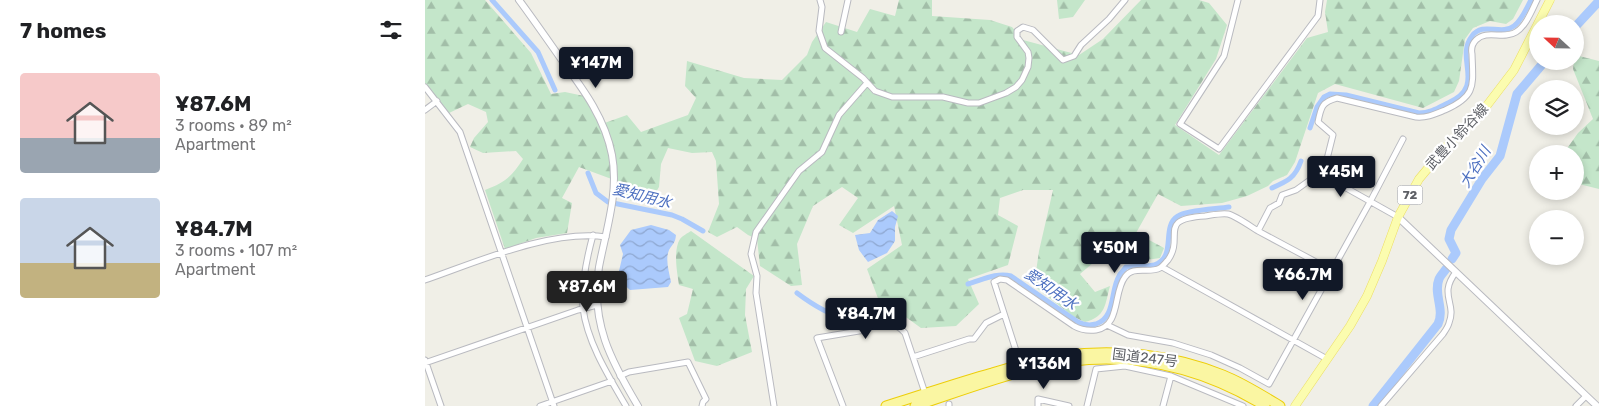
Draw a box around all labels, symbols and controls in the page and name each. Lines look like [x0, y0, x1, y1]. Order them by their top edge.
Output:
north arrow [1529, 15, 1584, 70]
map controls [1529, 15, 1584, 265]
icon: filters [377, 16, 405, 44]
text: 7 homes [20, 18, 106, 43]
pin: ¥147M [561, 46, 631, 89]
text: ¥147M [570, 53, 622, 72]
button: layers [1529, 80, 1584, 135]
text: ¥87.6M [175, 91, 251, 116]
icon: home [60, 93, 120, 153]
street label: 武豊小鈴谷線 [1422, 100, 1492, 174]
text: 3 rooms · 89 m² [175, 116, 292, 135]
text: Apartment [175, 135, 255, 154]
water label: 大谷川 [1456, 141, 1495, 191]
button: + [1529, 145, 1584, 200]
pin: ¥45M [1311, 156, 1371, 198]
text: ¥45M [1318, 162, 1364, 181]
water label: 愛知用水 [611, 180, 675, 212]
road number: 72 [1397, 186, 1423, 204]
button: − [1529, 210, 1584, 265]
text: ¥84.7M [175, 216, 253, 241]
icon: home [60, 218, 120, 278]
pin: ¥50M [1085, 232, 1145, 274]
text: ¥50M [1092, 238, 1138, 257]
text: 3 rooms · 107 m² [175, 241, 297, 260]
pin: ¥66.7M [1262, 258, 1344, 301]
text: Apartment [175, 260, 255, 279]
water label: 愛知用水 [1021, 264, 1082, 315]
text: ¥66.7M [1274, 265, 1332, 284]
pin: ¥87.6M [546, 270, 628, 313]
text: ¥87.6M [558, 277, 616, 296]
pin: ¥84.7M [825, 298, 907, 340]
text: ¥84.7M [836, 304, 896, 323]
street label: 国道247号 [1111, 346, 1179, 370]
pin: ¥136M [1009, 348, 1079, 390]
text: ¥136M [1017, 354, 1071, 373]

